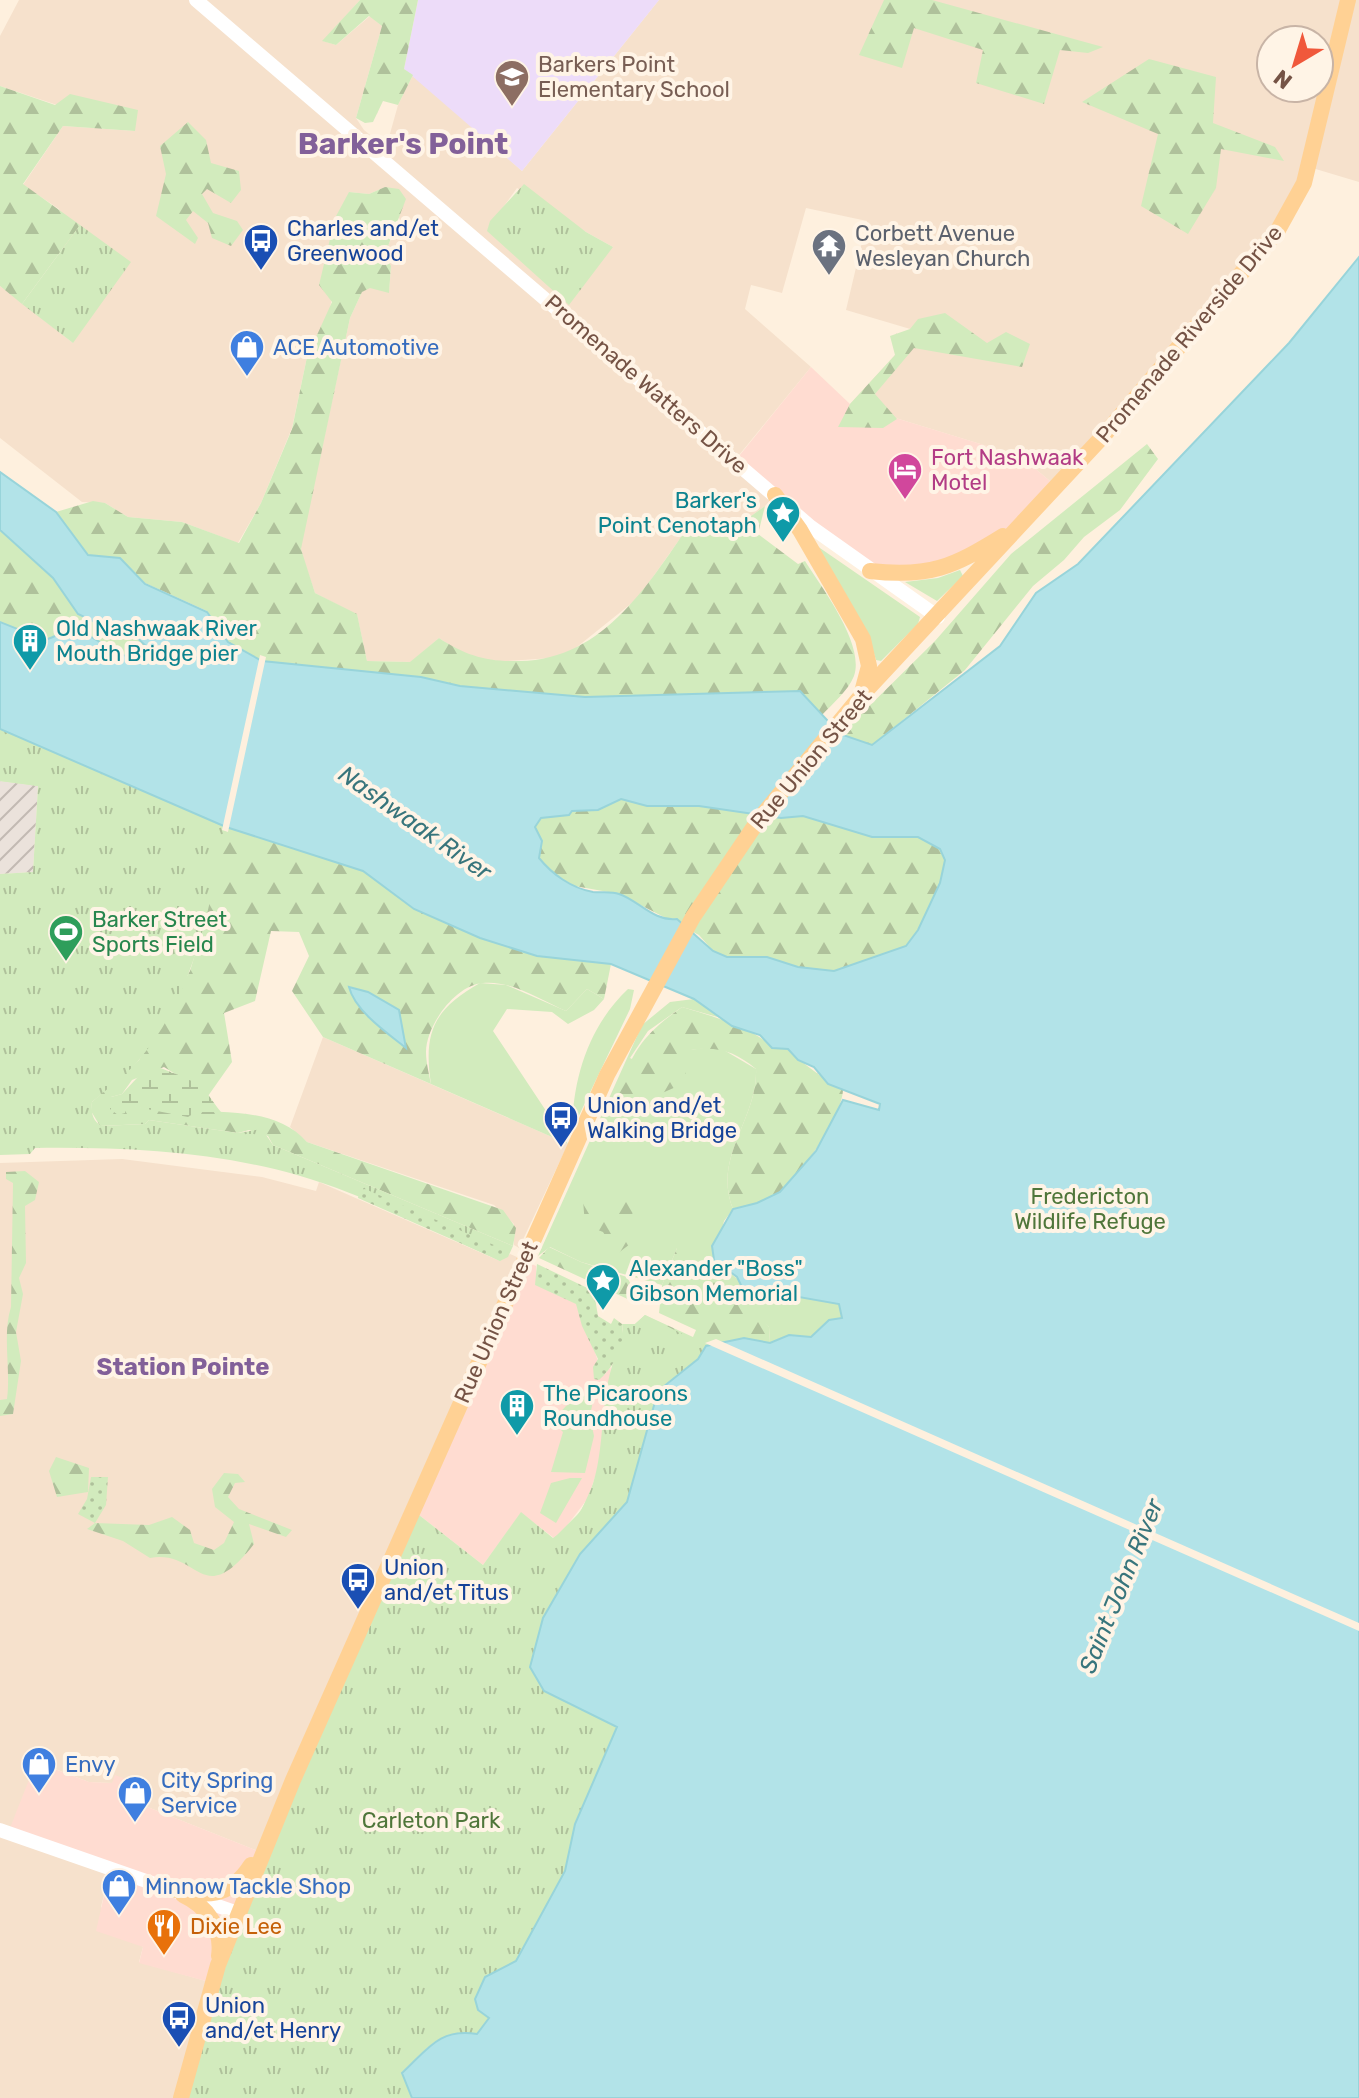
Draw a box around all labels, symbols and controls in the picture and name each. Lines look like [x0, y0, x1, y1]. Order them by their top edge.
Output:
north arrow [1255, 24, 1335, 104]
place label: Barkers Point Elementary School [538, 51, 730, 103]
school or university icon: Barkers Point Elementary School [493, 58, 531, 108]
text: N [1268, 64, 1298, 95]
district label: Barker's Point [298, 126, 508, 162]
place label: Charles and/et Greenwood [287, 215, 439, 267]
place label: Corbett Avenue Wesleyan Church [855, 220, 1031, 272]
street label: Promenade Riverside Drive [1090, 220, 1288, 448]
bus stop icon: Charles and/et Greenwood [242, 222, 280, 272]
temple icon: Corbett Avenue Wesleyan Church [810, 227, 848, 277]
street label: Promenade Watters Drive [539, 289, 753, 479]
shop icon: ACE Automotive [228, 328, 266, 378]
place label: ACE Automotive [273, 334, 439, 361]
place label: Fort Nashwaak Motel [931, 444, 1084, 496]
hotel icon: Fort Nashwaak Motel [886, 451, 924, 501]
place label: Barker's Point Cenotaph [598, 487, 757, 539]
place icon: Barker's Point Cenotaph [764, 494, 802, 544]
place label: Old Nashwaak River Mouth Bridge pier [56, 615, 258, 667]
building icon: Old Nashwaak River Mouth Bridge pier [11, 622, 49, 672]
street label: Rue Union Street [745, 683, 878, 834]
water label: Nashwaak River [333, 760, 497, 887]
place label: Barker Street Sports Field [92, 906, 228, 958]
sports icon: Barker Street Sports Field [47, 913, 85, 963]
place label: Union and/et Walking Bridge [587, 1092, 737, 1144]
bus stop icon: Union and/et Walking Bridge [542, 1099, 580, 1149]
park label: Fredericton Wildlife Refuge [1014, 1183, 1166, 1235]
street label: Rue Union Street [448, 1236, 544, 1407]
place label: Alexander "Boss" Gibson Memorial [629, 1255, 803, 1307]
place icon: Alexander "Boss" Gibson Memorial [584, 1262, 622, 1312]
district label: Station Pointe [97, 1353, 269, 1381]
place label: The Picaroons Roundhouse [543, 1380, 688, 1432]
building icon: The Picaroons Roundhouse [498, 1387, 536, 1437]
water label: Saint John River [1073, 1494, 1169, 1677]
place label: Union and/et Titus [384, 1554, 509, 1606]
bus stop icon: Union and/et Titus [339, 1561, 377, 1611]
shop icon: Envy [20, 1745, 58, 1795]
place label: Envy [65, 1751, 116, 1778]
place label: City Spring Service [161, 1767, 273, 1819]
shop icon: City Spring Service [116, 1774, 154, 1824]
park label: Carleton Park [362, 1807, 501, 1834]
shop icon: Minnow Tackle Shop [100, 1867, 138, 1917]
place label: Minnow Tackle Shop [145, 1873, 351, 1900]
restaurant icon: Dixie Lee [145, 1907, 183, 1957]
place label: Dixie Lee [190, 1913, 282, 1940]
place label: Union and/et Henry [205, 1992, 341, 2044]
bus stop icon: Union and/et Henry [160, 1999, 198, 2049]

